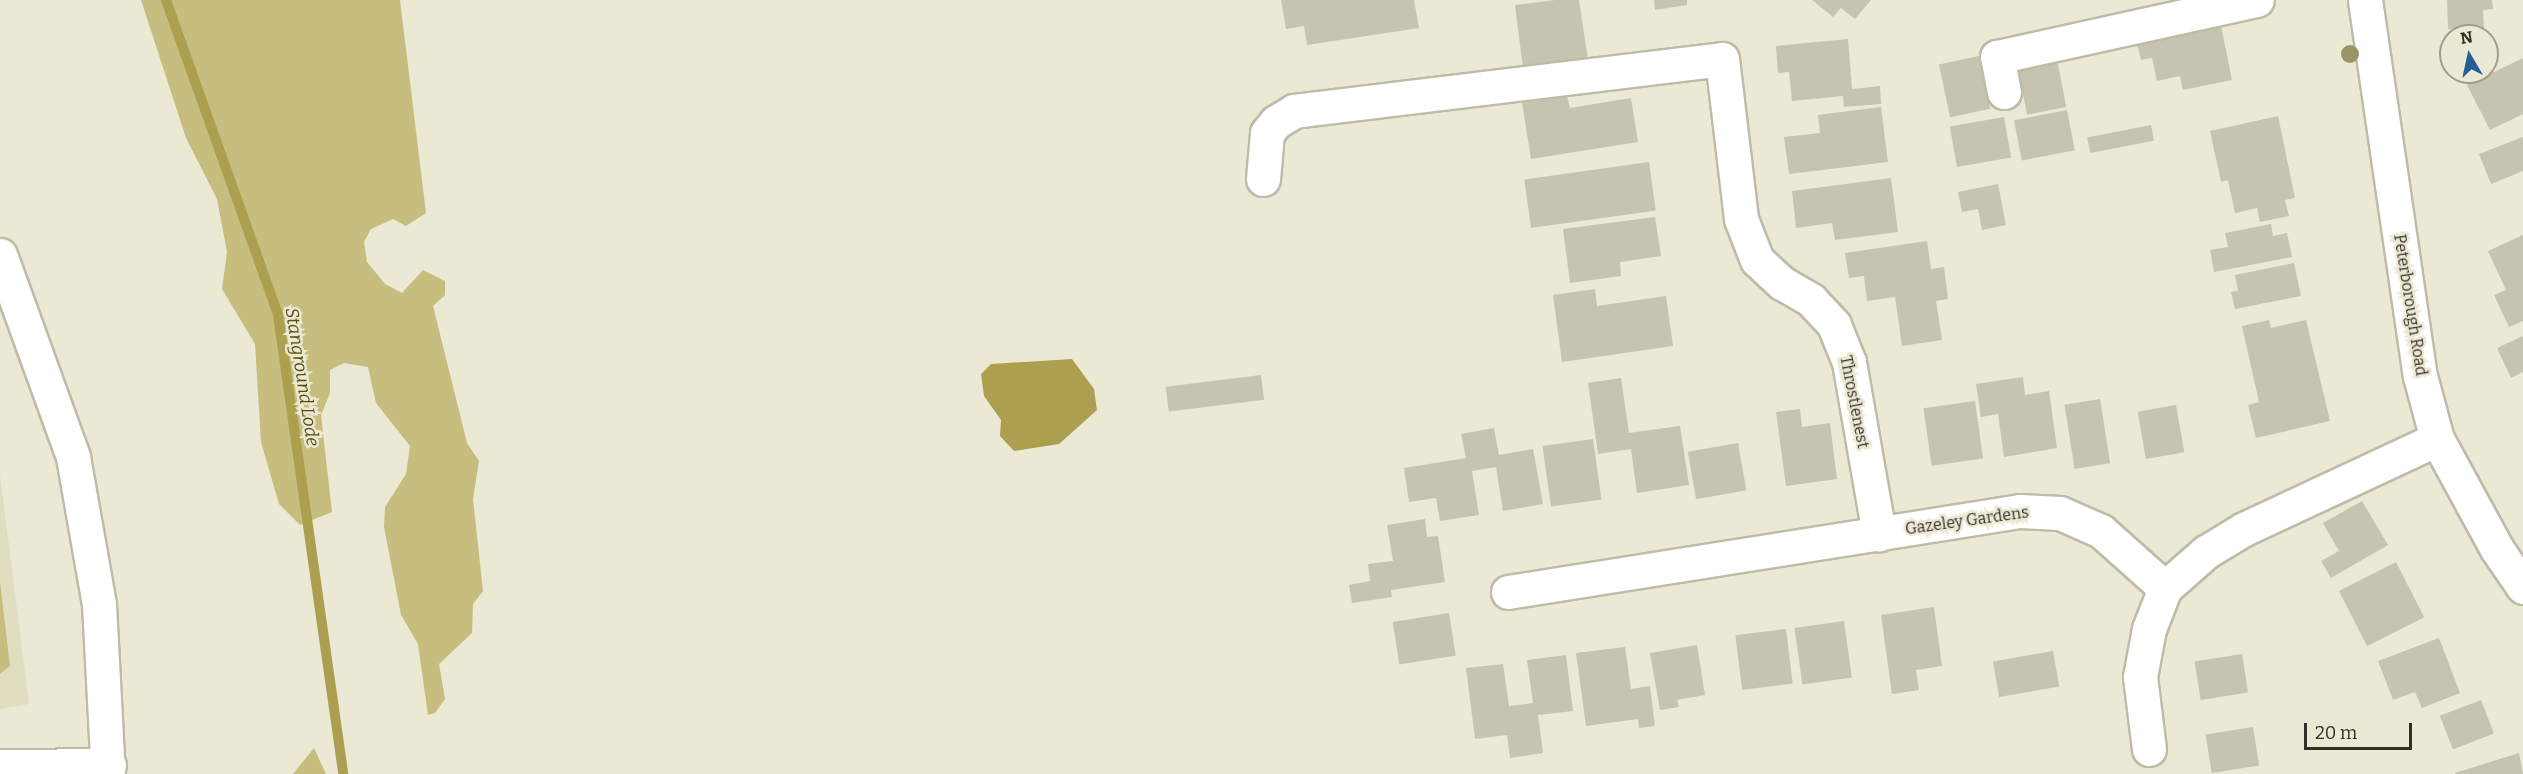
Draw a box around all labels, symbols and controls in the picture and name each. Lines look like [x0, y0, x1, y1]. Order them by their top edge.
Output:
north arrow [2439, 24, 2499, 84]
text: N [2459, 27, 2474, 48]
street label: Peterborough Road [2389, 233, 2431, 377]
water label: Stanground Lode [280, 306, 324, 448]
street label: Throstlenest [1836, 354, 1872, 450]
street label: Gazeley Gardens [1904, 503, 2030, 539]
scale bar [2307, 711, 2415, 749]
text: 20 m [2315, 722, 2357, 744]

